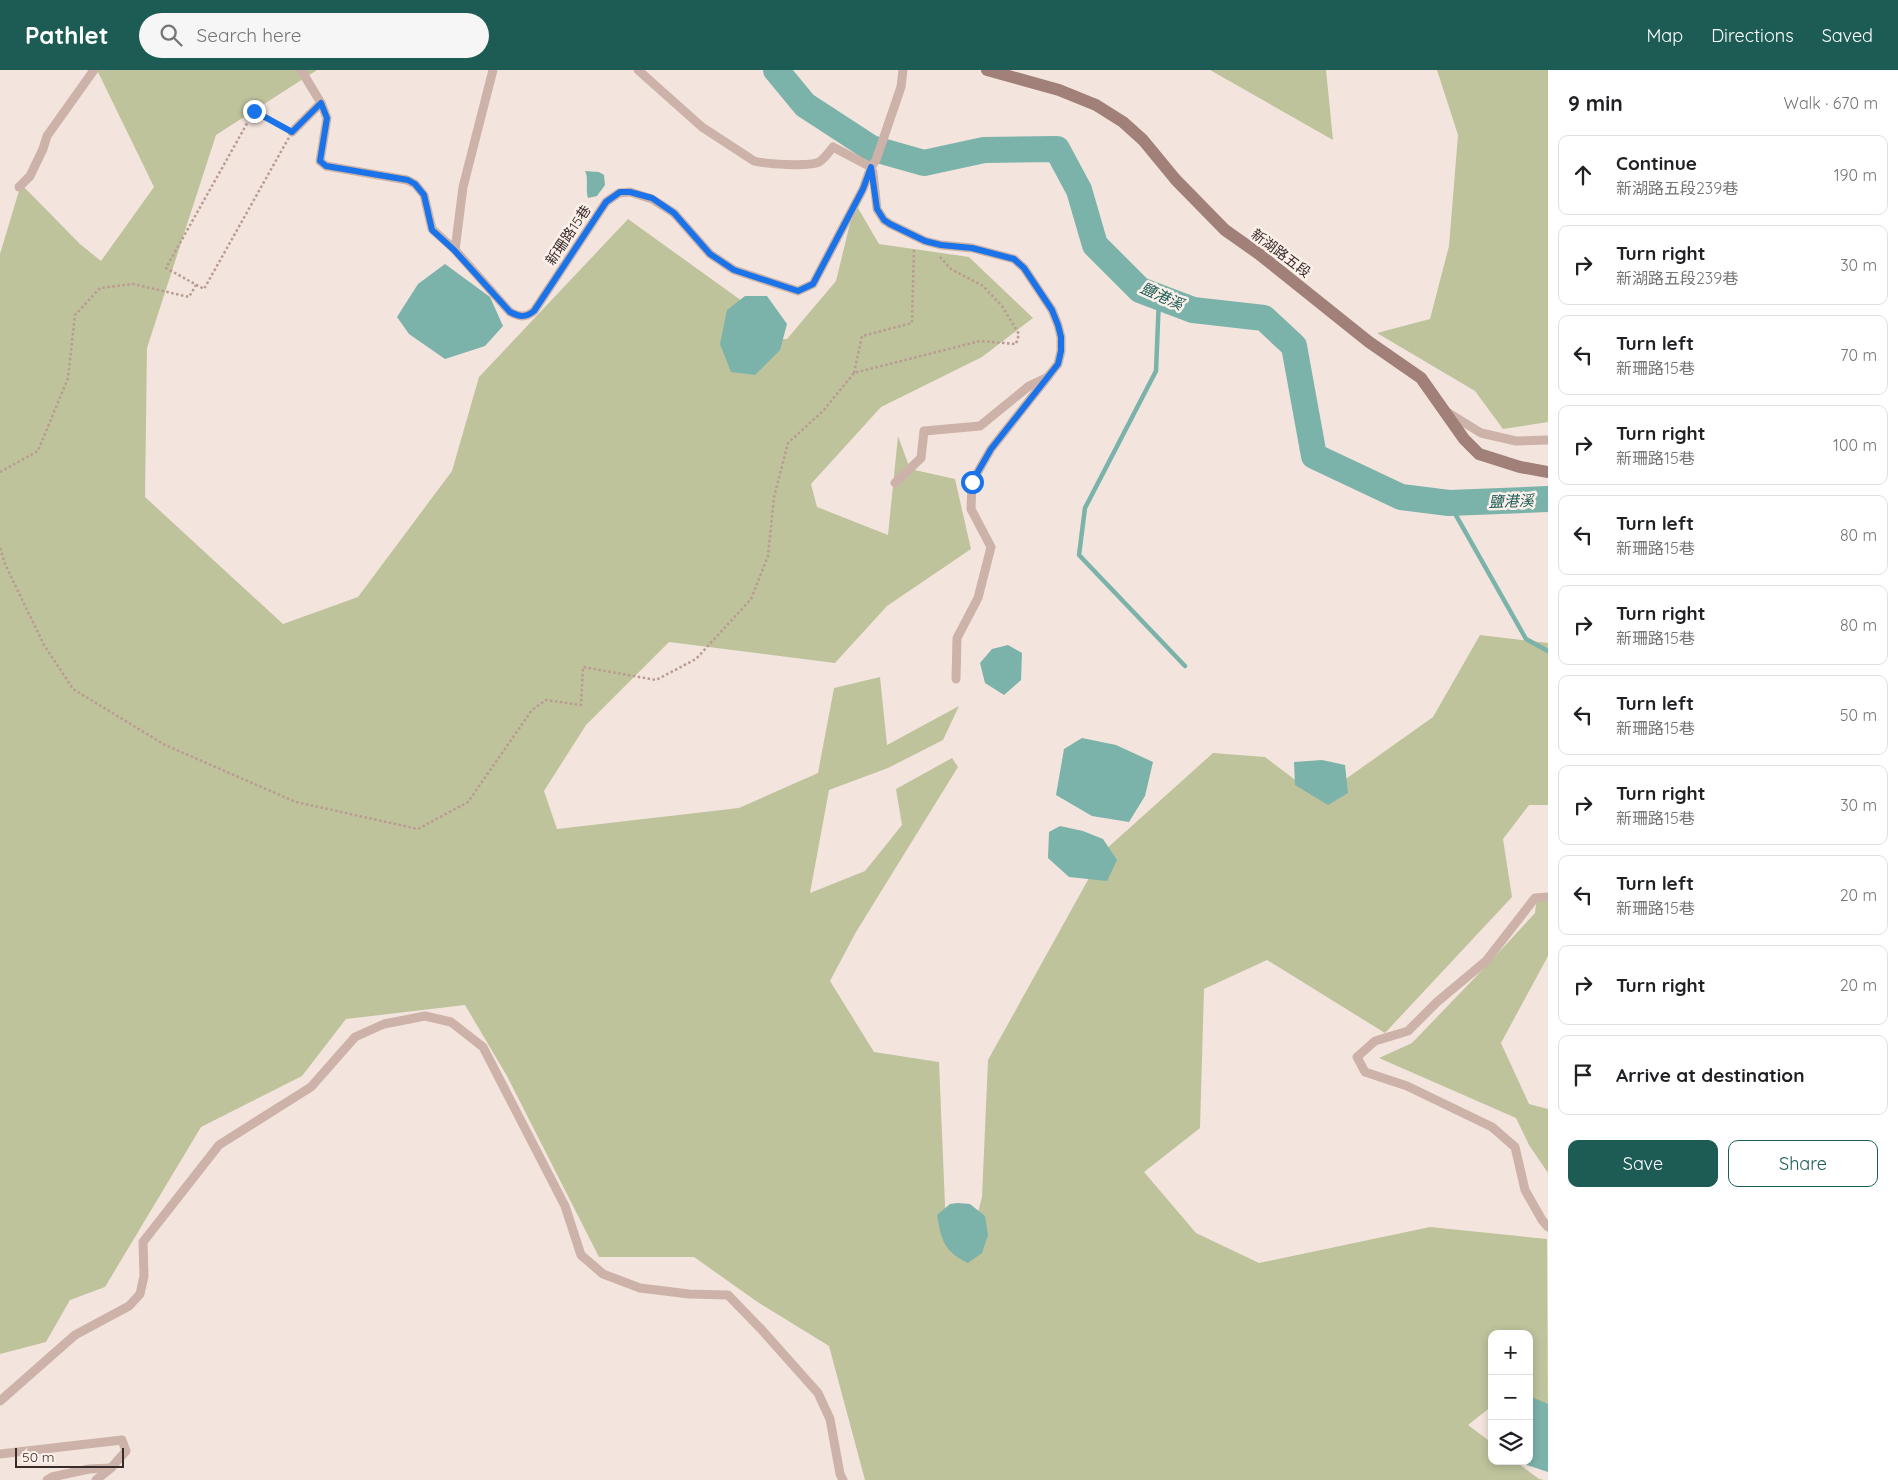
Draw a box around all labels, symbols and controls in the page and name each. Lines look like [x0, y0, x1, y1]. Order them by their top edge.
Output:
search box [139, 13, 489, 58]
text: Pathlet [25, 20, 109, 50]
icon: search [157, 21, 185, 49]
text: Search here [197, 23, 301, 47]
text: Map [1646, 24, 1683, 47]
text: Directions [1711, 24, 1794, 47]
text: Saved [1822, 24, 1873, 47]
text: 9 min [1568, 90, 1623, 116]
text: Walk · 670 m [1784, 93, 1878, 113]
route end [243, 100, 266, 123]
text: Continue [1616, 151, 1697, 175]
icon: ahead [1569, 161, 1597, 189]
text: 190 m [1834, 165, 1877, 185]
text: 新湖路五段239巷 [1616, 178, 1738, 198]
street label: 新珊路15巷 [541, 201, 595, 269]
street label: 新湖路五段 [1248, 225, 1314, 281]
text: Turn right [1616, 241, 1705, 265]
icon: right [1569, 251, 1597, 279]
text: 30 m [1840, 255, 1877, 275]
text: 新湖路五段239巷 [1616, 268, 1738, 288]
water label: 鹽港溪 [1138, 278, 1188, 315]
text: Turn left [1616, 331, 1694, 355]
icon: left [1569, 341, 1597, 369]
text: 70 m [1840, 345, 1877, 365]
text: 新珊路15巷 [1616, 358, 1695, 378]
text: Turn right [1616, 421, 1705, 445]
icon: right [1569, 431, 1597, 459]
text: 100 m [1833, 435, 1877, 455]
text: 新珊路15巷 [1616, 448, 1695, 468]
route start [961, 471, 984, 494]
water label: 鹽港溪 [1488, 491, 1536, 511]
text: Turn left [1616, 511, 1694, 535]
icon: left [1569, 521, 1597, 549]
text: 80 m [1840, 525, 1877, 545]
text: 新珊路15巷 [1616, 538, 1695, 558]
text: Turn right [1616, 601, 1705, 625]
icon: right [1569, 611, 1597, 639]
text: 80 m [1840, 615, 1877, 635]
text: 新珊路15巷 [1616, 628, 1695, 648]
text: Turn left [1616, 691, 1694, 715]
icon: left [1569, 701, 1597, 729]
text: 50 m [1840, 705, 1877, 725]
text: 新珊路15巷 [1616, 718, 1695, 738]
text: Turn right [1616, 781, 1705, 805]
icon: right [1569, 791, 1597, 819]
text: 30 m [1840, 795, 1877, 815]
text: 新珊路15巷 [1616, 808, 1695, 828]
text: Turn left [1616, 871, 1694, 895]
icon: left [1569, 881, 1597, 909]
text: 20 m [1840, 885, 1877, 905]
text: 新珊路15巷 [1616, 898, 1695, 918]
icon: right [1569, 971, 1597, 999]
text: Turn right [1616, 973, 1705, 997]
text: 20 m [1840, 975, 1877, 995]
icon: arrive [1569, 1061, 1597, 1089]
text: Arrive at destination [1616, 1063, 1805, 1087]
button: Save [1568, 1140, 1718, 1187]
button: Share [1728, 1140, 1878, 1187]
map controls [1488, 1330, 1533, 1465]
button: + [1488, 1330, 1533, 1375]
button: − [1488, 1375, 1533, 1420]
button: layers [1488, 1420, 1533, 1465]
scale bar [15, 1445, 124, 1468]
text: 50 m [22, 1448, 55, 1466]

